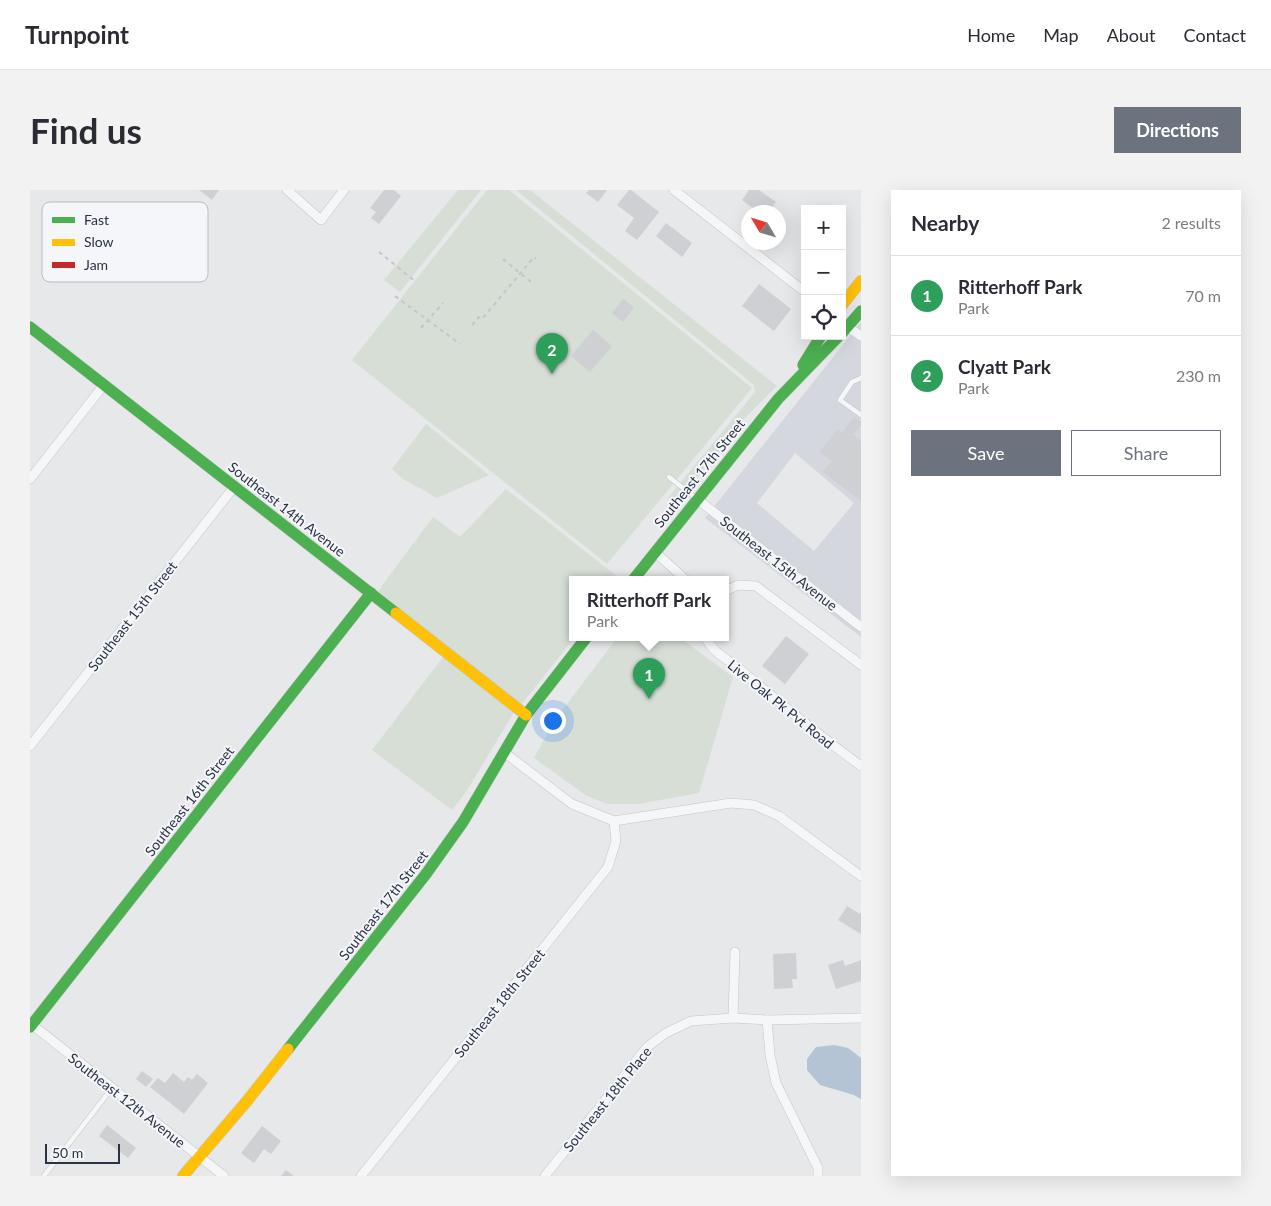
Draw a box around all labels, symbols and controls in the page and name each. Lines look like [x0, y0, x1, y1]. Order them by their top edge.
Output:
text: Turnpoint [25, 20, 129, 49]
text: Home [967, 24, 1015, 46]
text: Map [1043, 24, 1079, 46]
text: About [1107, 24, 1156, 46]
text: Contact [1184, 24, 1246, 46]
button: Directions [1114, 107, 1241, 153]
text: Find us [30, 109, 142, 151]
legend [42, 202, 208, 282]
north arrow [741, 205, 786, 250]
map controls [801, 205, 846, 340]
button: + [801, 205, 846, 250]
text: Nearby [911, 210, 979, 235]
text: Fast [84, 211, 109, 228]
text: 2 results [1161, 213, 1221, 232]
text: Slow [84, 233, 114, 250]
button: − [801, 250, 846, 295]
text: Jam [84, 256, 108, 273]
text: Ritterhoff Park [958, 275, 1082, 298]
text: 1 [922, 286, 932, 305]
text: 70 m [1185, 286, 1221, 305]
button: locate [801, 295, 846, 340]
text: Park [958, 298, 989, 317]
pin: 2 [536, 333, 568, 374]
text: Clyatt Park [958, 355, 1051, 378]
text: 2 [922, 366, 932, 385]
text: 230 m [1176, 366, 1221, 385]
text: Park [958, 378, 989, 397]
street label: Southeast 17th Street [650, 415, 748, 531]
button: Save [911, 430, 1061, 476]
button: Share [1071, 430, 1221, 476]
street label: Southeast 14th Avenue [225, 458, 349, 560]
street label: Southeast 15th Avenue [717, 512, 841, 614]
street label: Southeast 15th Street [84, 558, 180, 674]
popup [569, 576, 729, 641]
text: Ritterhoff Park [587, 588, 711, 611]
text: Park [587, 611, 618, 630]
street label: Live Oak Pk Pvt Road [725, 656, 837, 752]
pin: 1 [633, 658, 665, 699]
your location [540, 708, 566, 734]
street label: Southeast 16th Street [141, 743, 237, 859]
street label: Southeast 17th Street [335, 847, 431, 963]
street label: Southeast 18th Street [450, 945, 548, 1061]
street label: Southeast 18th Place [559, 1043, 655, 1155]
street label: Southeast 12th Avenue [65, 1049, 189, 1151]
scale bar [45, 1141, 120, 1164]
text: 50 m [52, 1144, 83, 1161]

